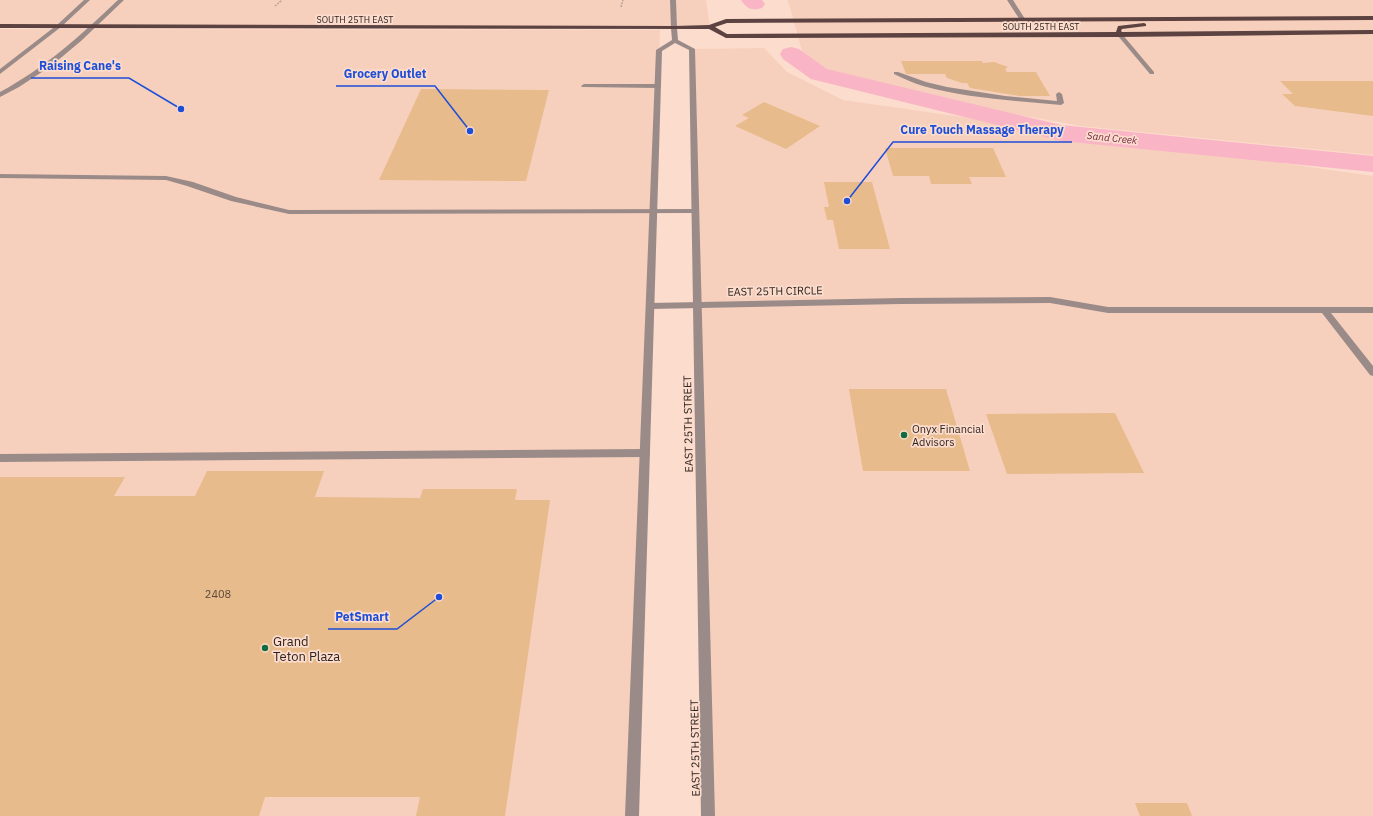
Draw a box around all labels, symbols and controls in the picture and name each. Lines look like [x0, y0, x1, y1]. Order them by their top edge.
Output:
street label: SOUTH 25TH EAST [316, 14, 394, 25]
street label: SOUTH 25TH EAST [1002, 21, 1080, 32]
callout: Raising Cane's [31, 54, 129, 78]
text: Raising Cane's [39, 58, 121, 73]
callout: Grocery Outlet [336, 62, 435, 86]
text: Grocery Outlet [344, 66, 427, 81]
callout: Cure Touch Massage Therapy [893, 118, 1072, 142]
text: Cure Touch Massage Therapy [900, 122, 1064, 137]
water label: Sand Creek [1086, 129, 1139, 147]
street label: EAST 25TH CIRCLE [727, 283, 823, 299]
street label: EAST 25TH STREET [680, 375, 696, 473]
place label: Onyx Financial Advisors [912, 422, 984, 449]
marker: Onyx Financial Advisors [899, 430, 909, 440]
house number: 2408 [205, 587, 231, 601]
callout: PetSmart [328, 605, 397, 629]
text: PetSmart [335, 609, 389, 624]
place label: Grand Teton Plaza [273, 633, 340, 665]
marker: Grand Teton Plaza [260, 643, 270, 653]
street label: EAST 25TH STREET [687, 699, 703, 797]

